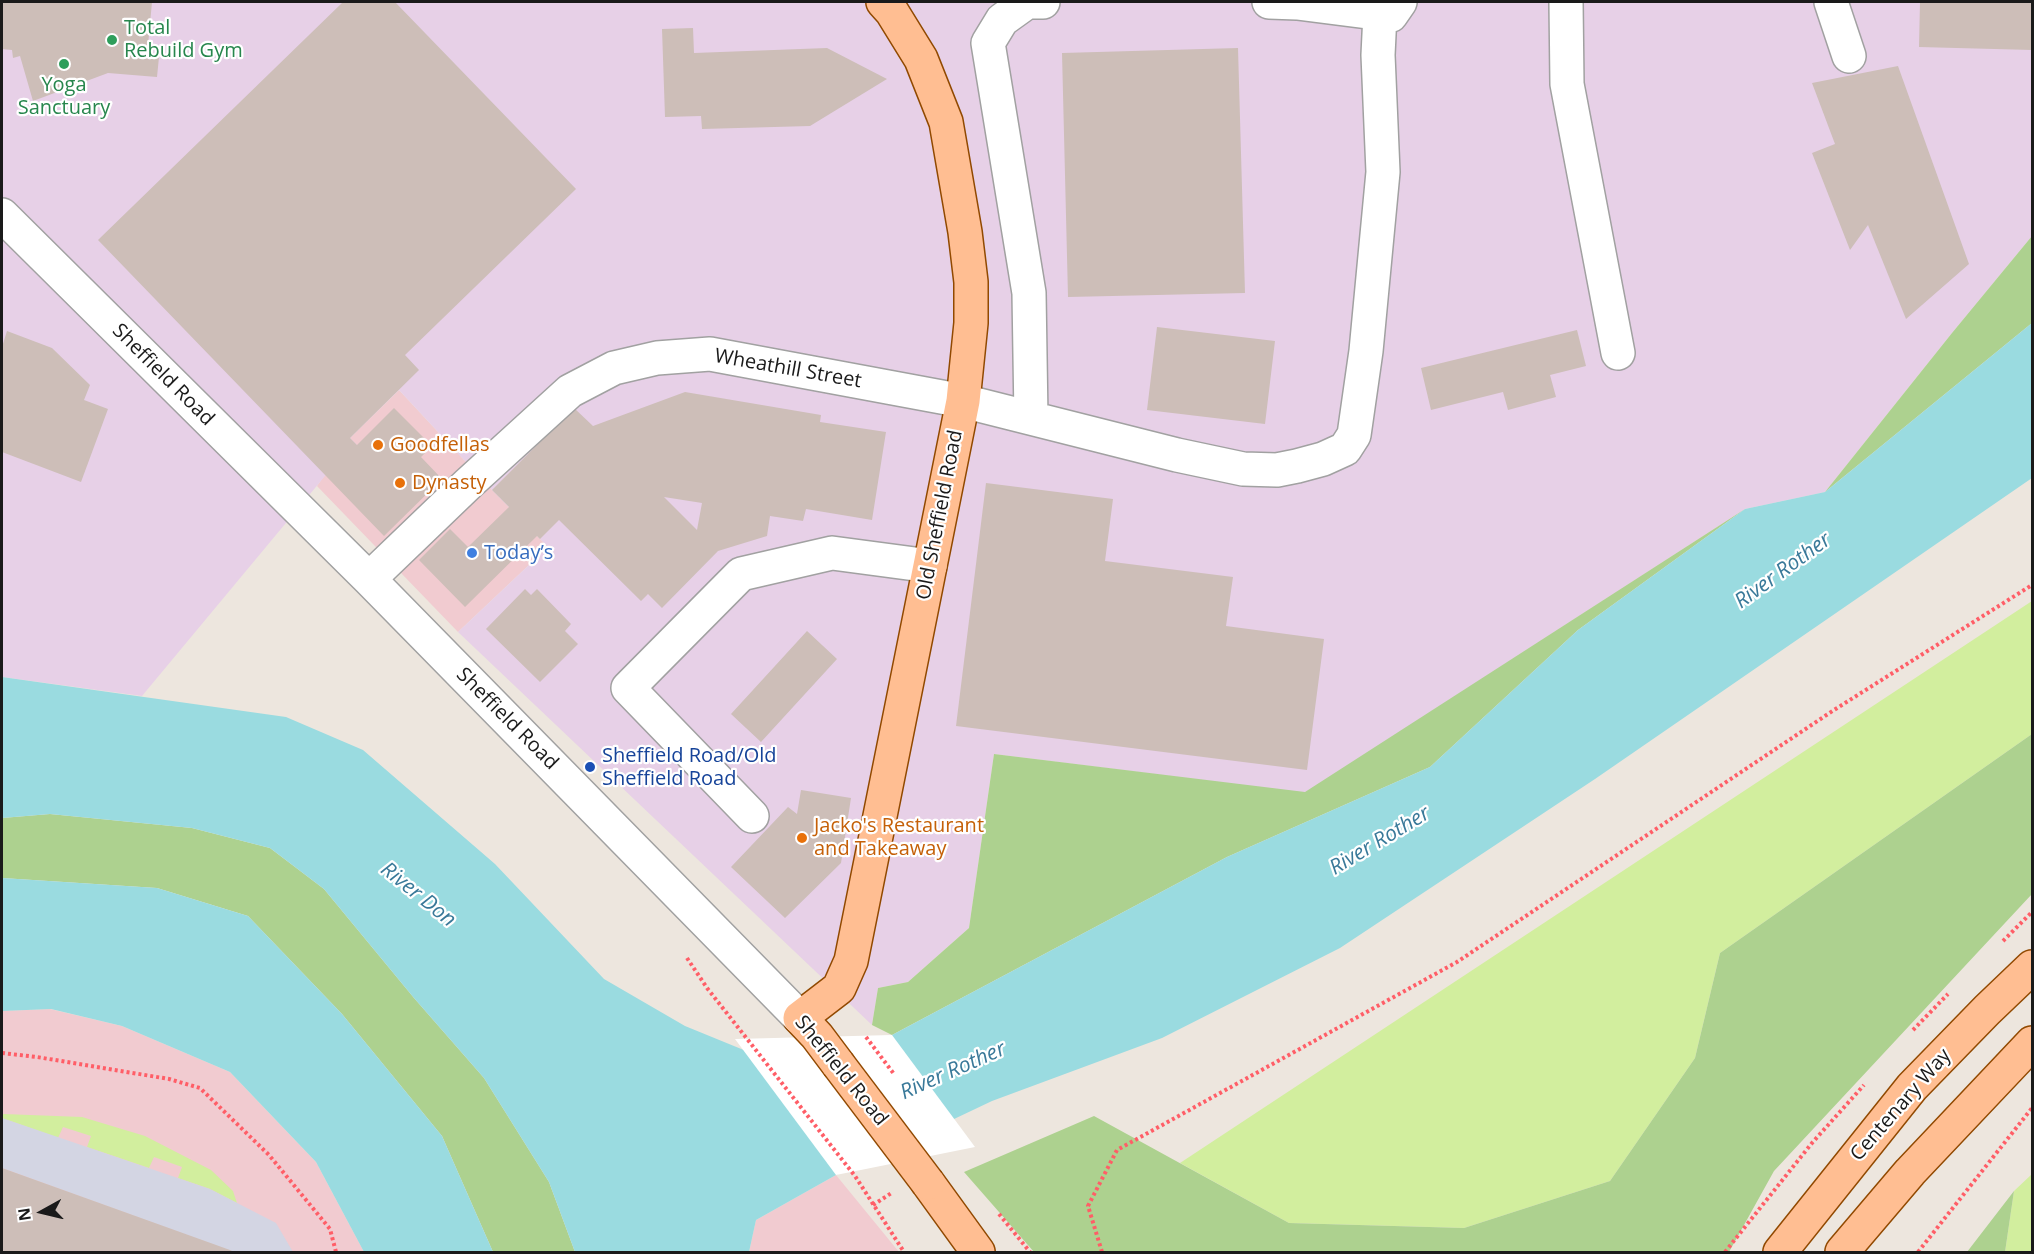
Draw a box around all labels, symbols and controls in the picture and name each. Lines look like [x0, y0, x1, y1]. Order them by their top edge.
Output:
place label: Total Rebuild Gym [124, 16, 243, 63]
marker: Total Rebuild Gym [105, 33, 119, 47]
marker: Yoga Sanctuary [57, 57, 71, 71]
place label: Yoga Sanctuary [18, 73, 110, 120]
street label: Sheffield Road [107, 319, 219, 431]
street label: Wheathill Street [713, 344, 863, 394]
street label: Old Sheffield Road [912, 428, 968, 602]
place label: Goodfellas [390, 433, 490, 457]
marker: Goodfellas [371, 438, 385, 452]
place label: Dynasty [412, 471, 487, 495]
marker: Dynasty [393, 476, 407, 490]
water label: River Rother [1730, 528, 1836, 614]
place label: Today’s [484, 541, 553, 565]
marker: Today’s [465, 546, 479, 560]
street label: Sheffield Road [451, 663, 563, 775]
place label: Sheffield Road/Old Sheffield Road [602, 744, 777, 791]
marker: Sheffield Road/Old Sheffield Road [583, 760, 597, 774]
water label: River Rother [1325, 801, 1435, 881]
place label: Jacko's Restaurant and Takeaway [814, 814, 984, 861]
marker: Jacko's Restaurant and Takeaway [795, 831, 809, 845]
water label: River Don [375, 857, 461, 933]
street label: Sheffield Road [789, 1011, 893, 1131]
water label: River Rother [896, 1037, 1010, 1105]
street label: Centenary Way [1846, 1044, 1956, 1166]
north arrow [12, 1182, 72, 1242]
text: N [12, 1207, 36, 1222]

